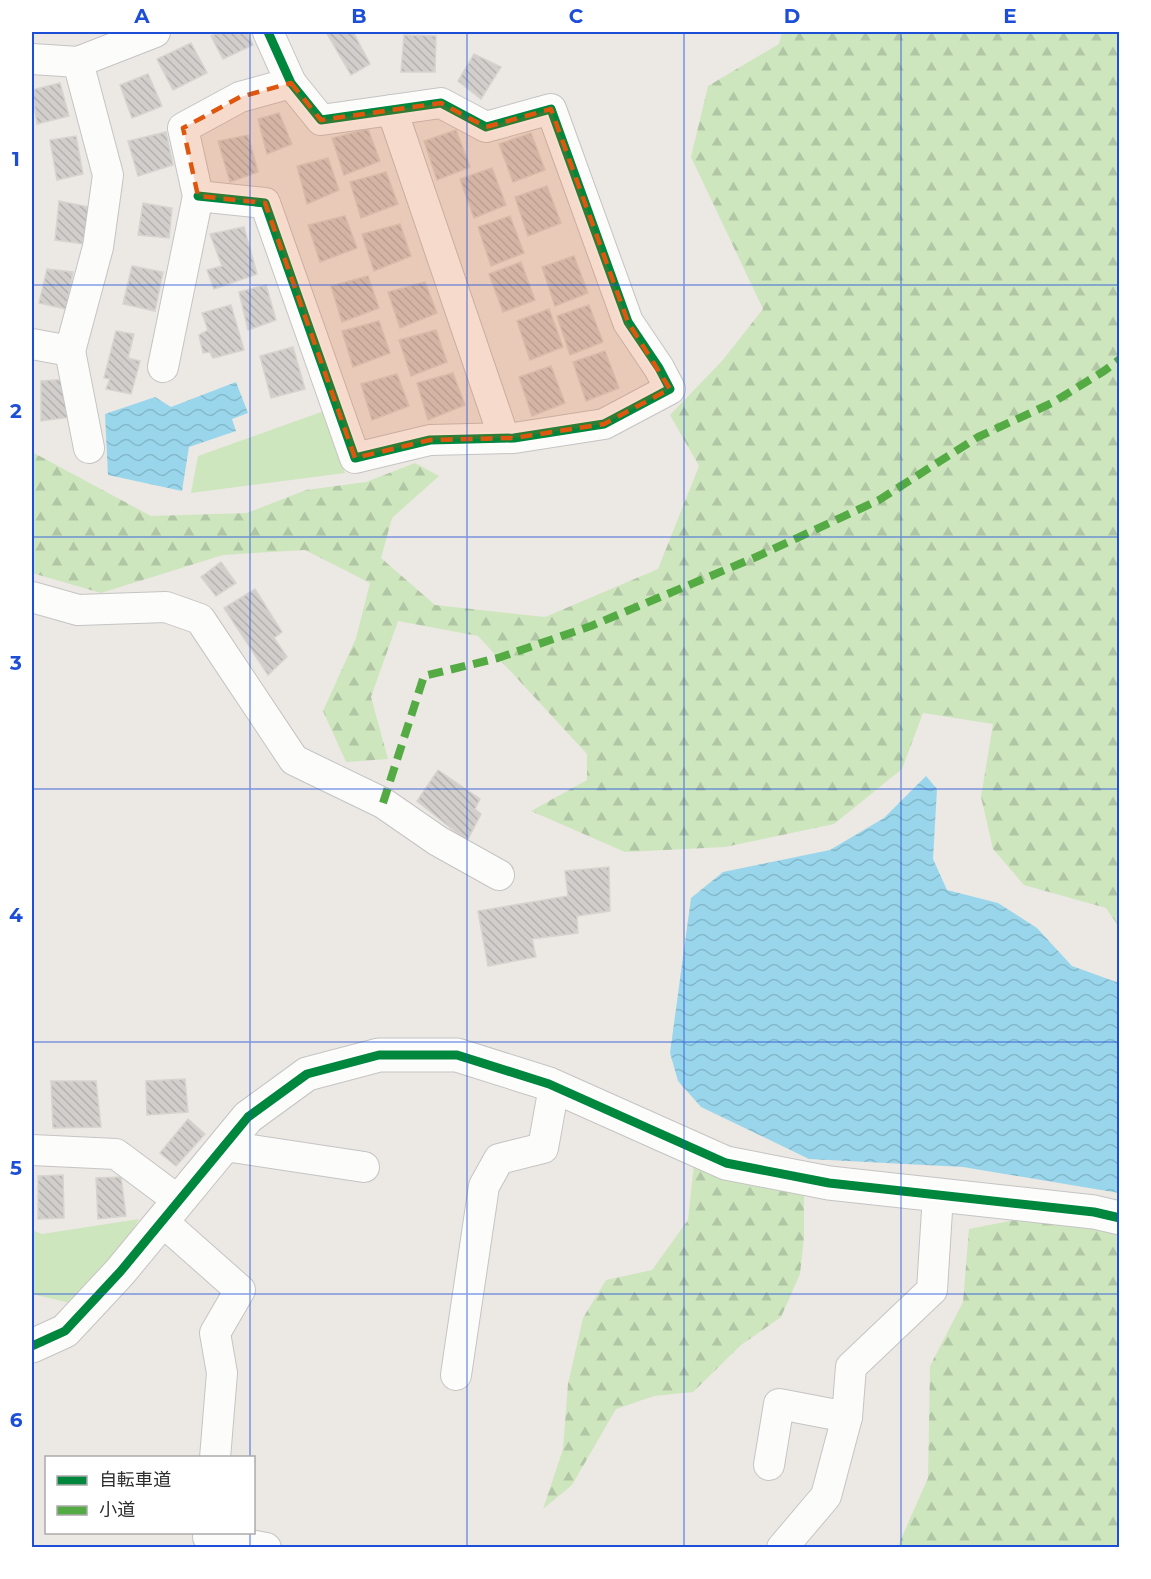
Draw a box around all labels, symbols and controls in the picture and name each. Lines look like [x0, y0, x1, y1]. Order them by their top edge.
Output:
text: A [133, 4, 150, 28]
text: B [351, 4, 367, 28]
text: C [569, 4, 584, 28]
text: D [784, 4, 800, 28]
text: E [1003, 4, 1017, 28]
text: 1 [12, 147, 20, 171]
text: 2 [10, 399, 22, 423]
text: 3 [9, 651, 22, 675]
text: 4 [9, 903, 23, 927]
text: 5 [10, 1156, 22, 1180]
text: 6 [10, 1408, 23, 1432]
legend [45, 1456, 255, 1534]
text: 自転車道 [99, 1469, 171, 1491]
text: 小道 [99, 1499, 135, 1521]

